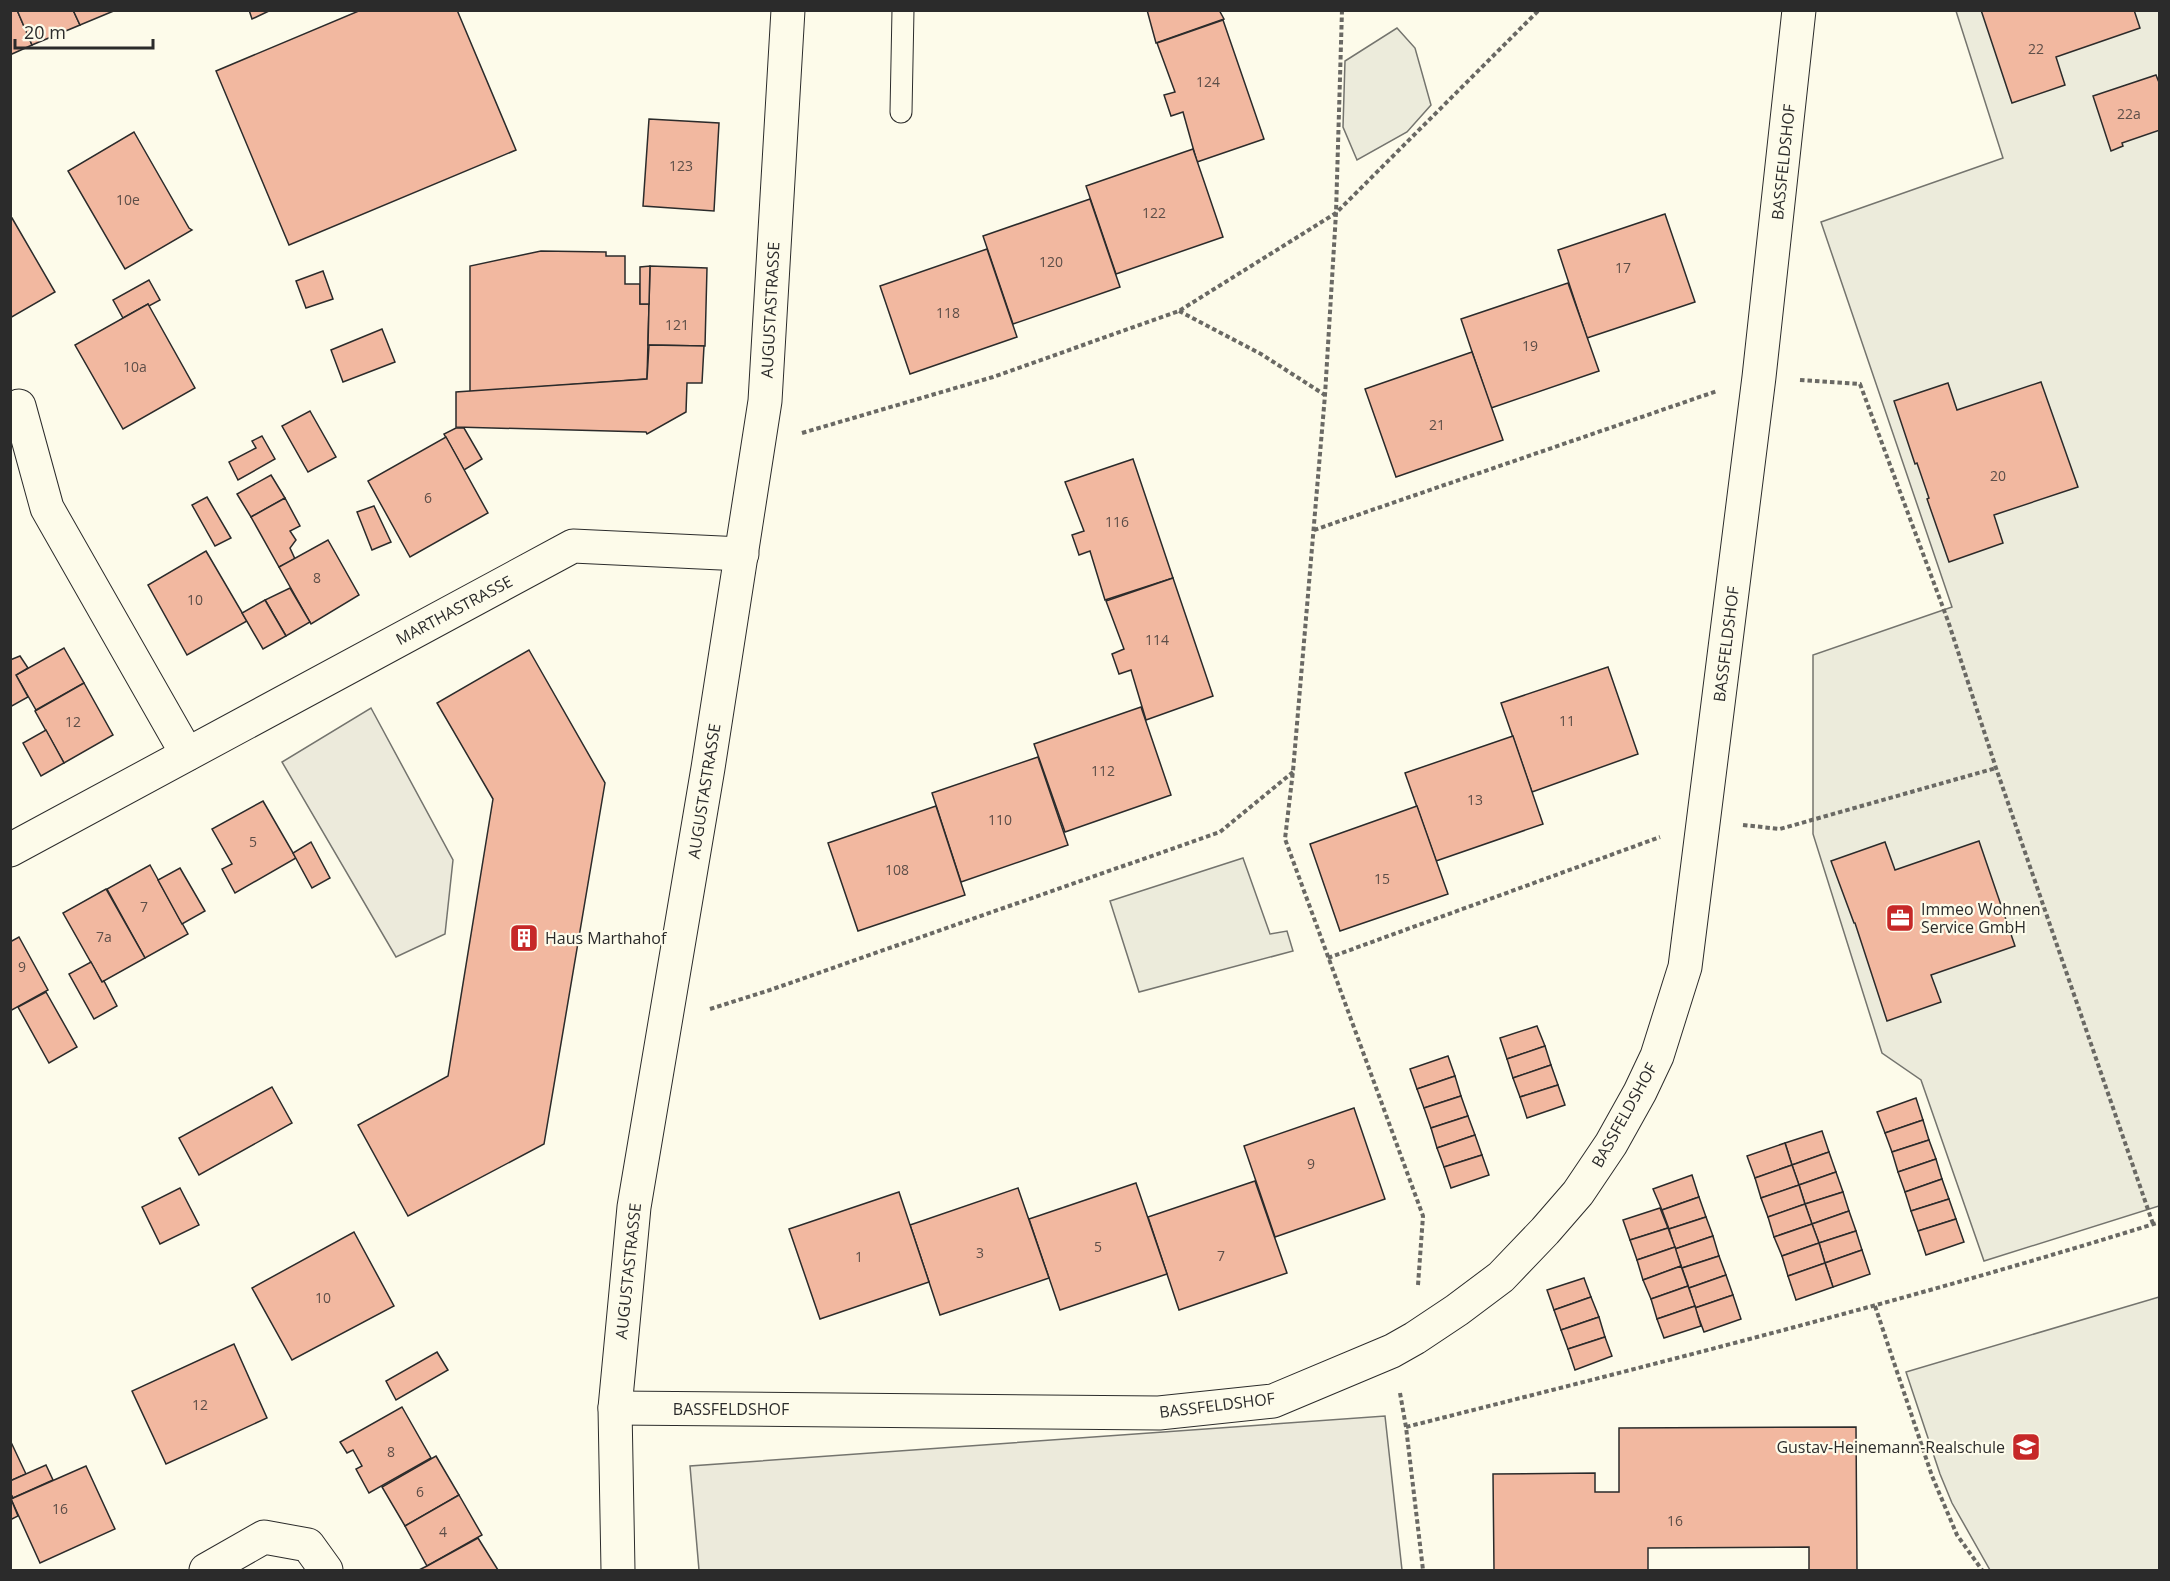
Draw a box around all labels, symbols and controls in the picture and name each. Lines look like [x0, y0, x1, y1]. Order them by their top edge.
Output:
scale bar [15, 12, 153, 50]
text: 20 m [24, 20, 66, 44]
house number: 22 [2028, 39, 2044, 58]
house number: 124 [1196, 72, 1220, 91]
street label: BASSFELDSHOF [1766, 103, 1800, 221]
house number: 22a [2117, 104, 2141, 123]
house number: 123 [669, 156, 693, 175]
house number: 10e [116, 190, 140, 209]
house number: 122 [1142, 203, 1166, 222]
street label: AUGUSTASTRASSE [755, 241, 785, 379]
house number: 120 [1039, 252, 1063, 271]
house number: 17 [1615, 258, 1631, 277]
house number: 118 [936, 303, 960, 322]
house number: 121 [665, 315, 689, 334]
house number: 19 [1522, 336, 1538, 355]
house number: 10a [123, 357, 147, 376]
house number: 21 [1429, 415, 1445, 434]
house number: 20 [1990, 466, 2006, 485]
house number: 6 [424, 488, 432, 507]
house number: 116 [1105, 512, 1129, 531]
house number: 8 [313, 568, 321, 587]
street label: MARTHASTRASSE [392, 570, 516, 650]
street label: BASSFELDSHOF [1708, 585, 1744, 703]
house number: 10 [187, 590, 203, 609]
house number: 114 [1145, 630, 1169, 649]
house number: 11 [1559, 711, 1575, 730]
house number: 12 [65, 712, 81, 731]
street label: AUGUSTASTRASSE [682, 722, 726, 860]
house number: 112 [1091, 761, 1115, 780]
house number: 13 [1467, 790, 1483, 809]
house number: 110 [988, 810, 1012, 829]
house number: 5 [249, 832, 257, 851]
house number: 108 [885, 860, 909, 879]
house number: 15 [1374, 869, 1390, 888]
house number: 7 [140, 897, 148, 916]
place label: Immeo Wohnen Service GmbH [1921, 898, 2041, 938]
office icon: Immeo Wohnen Service GmbH [1884, 902, 1916, 934]
building icon: Haus Marthahof [508, 922, 540, 954]
house number: 7a [96, 927, 112, 946]
place label: Haus Marthahof [545, 927, 668, 949]
house number: 9 [18, 957, 26, 976]
street label: BASSFELDSHOF [1586, 1059, 1662, 1171]
house number: 9 [1307, 1154, 1315, 1173]
street label: AUGUSTASTRASSE [610, 1202, 646, 1340]
house number: 5 [1094, 1237, 1102, 1256]
house number: 3 [976, 1243, 984, 1262]
house number: 7 [1217, 1246, 1225, 1265]
house number: 1 [855, 1247, 863, 1266]
house number: 10 [315, 1288, 331, 1307]
street label: BASSFELDSHOF [1158, 1387, 1276, 1423]
house number: 12 [192, 1395, 208, 1414]
street label: BASSFELDSHOF [673, 1398, 789, 1420]
school or university icon: Gustav-Heinemann-Realschule [2010, 1431, 2042, 1463]
place label: Gustav-Heinemann-Realschule [1776, 1436, 2005, 1458]
house number: 8 [387, 1442, 395, 1461]
house number: 6 [416, 1482, 424, 1501]
house number: 16 [52, 1499, 68, 1518]
house number: 16 [1667, 1511, 1683, 1530]
house number: 4 [439, 1522, 447, 1541]

